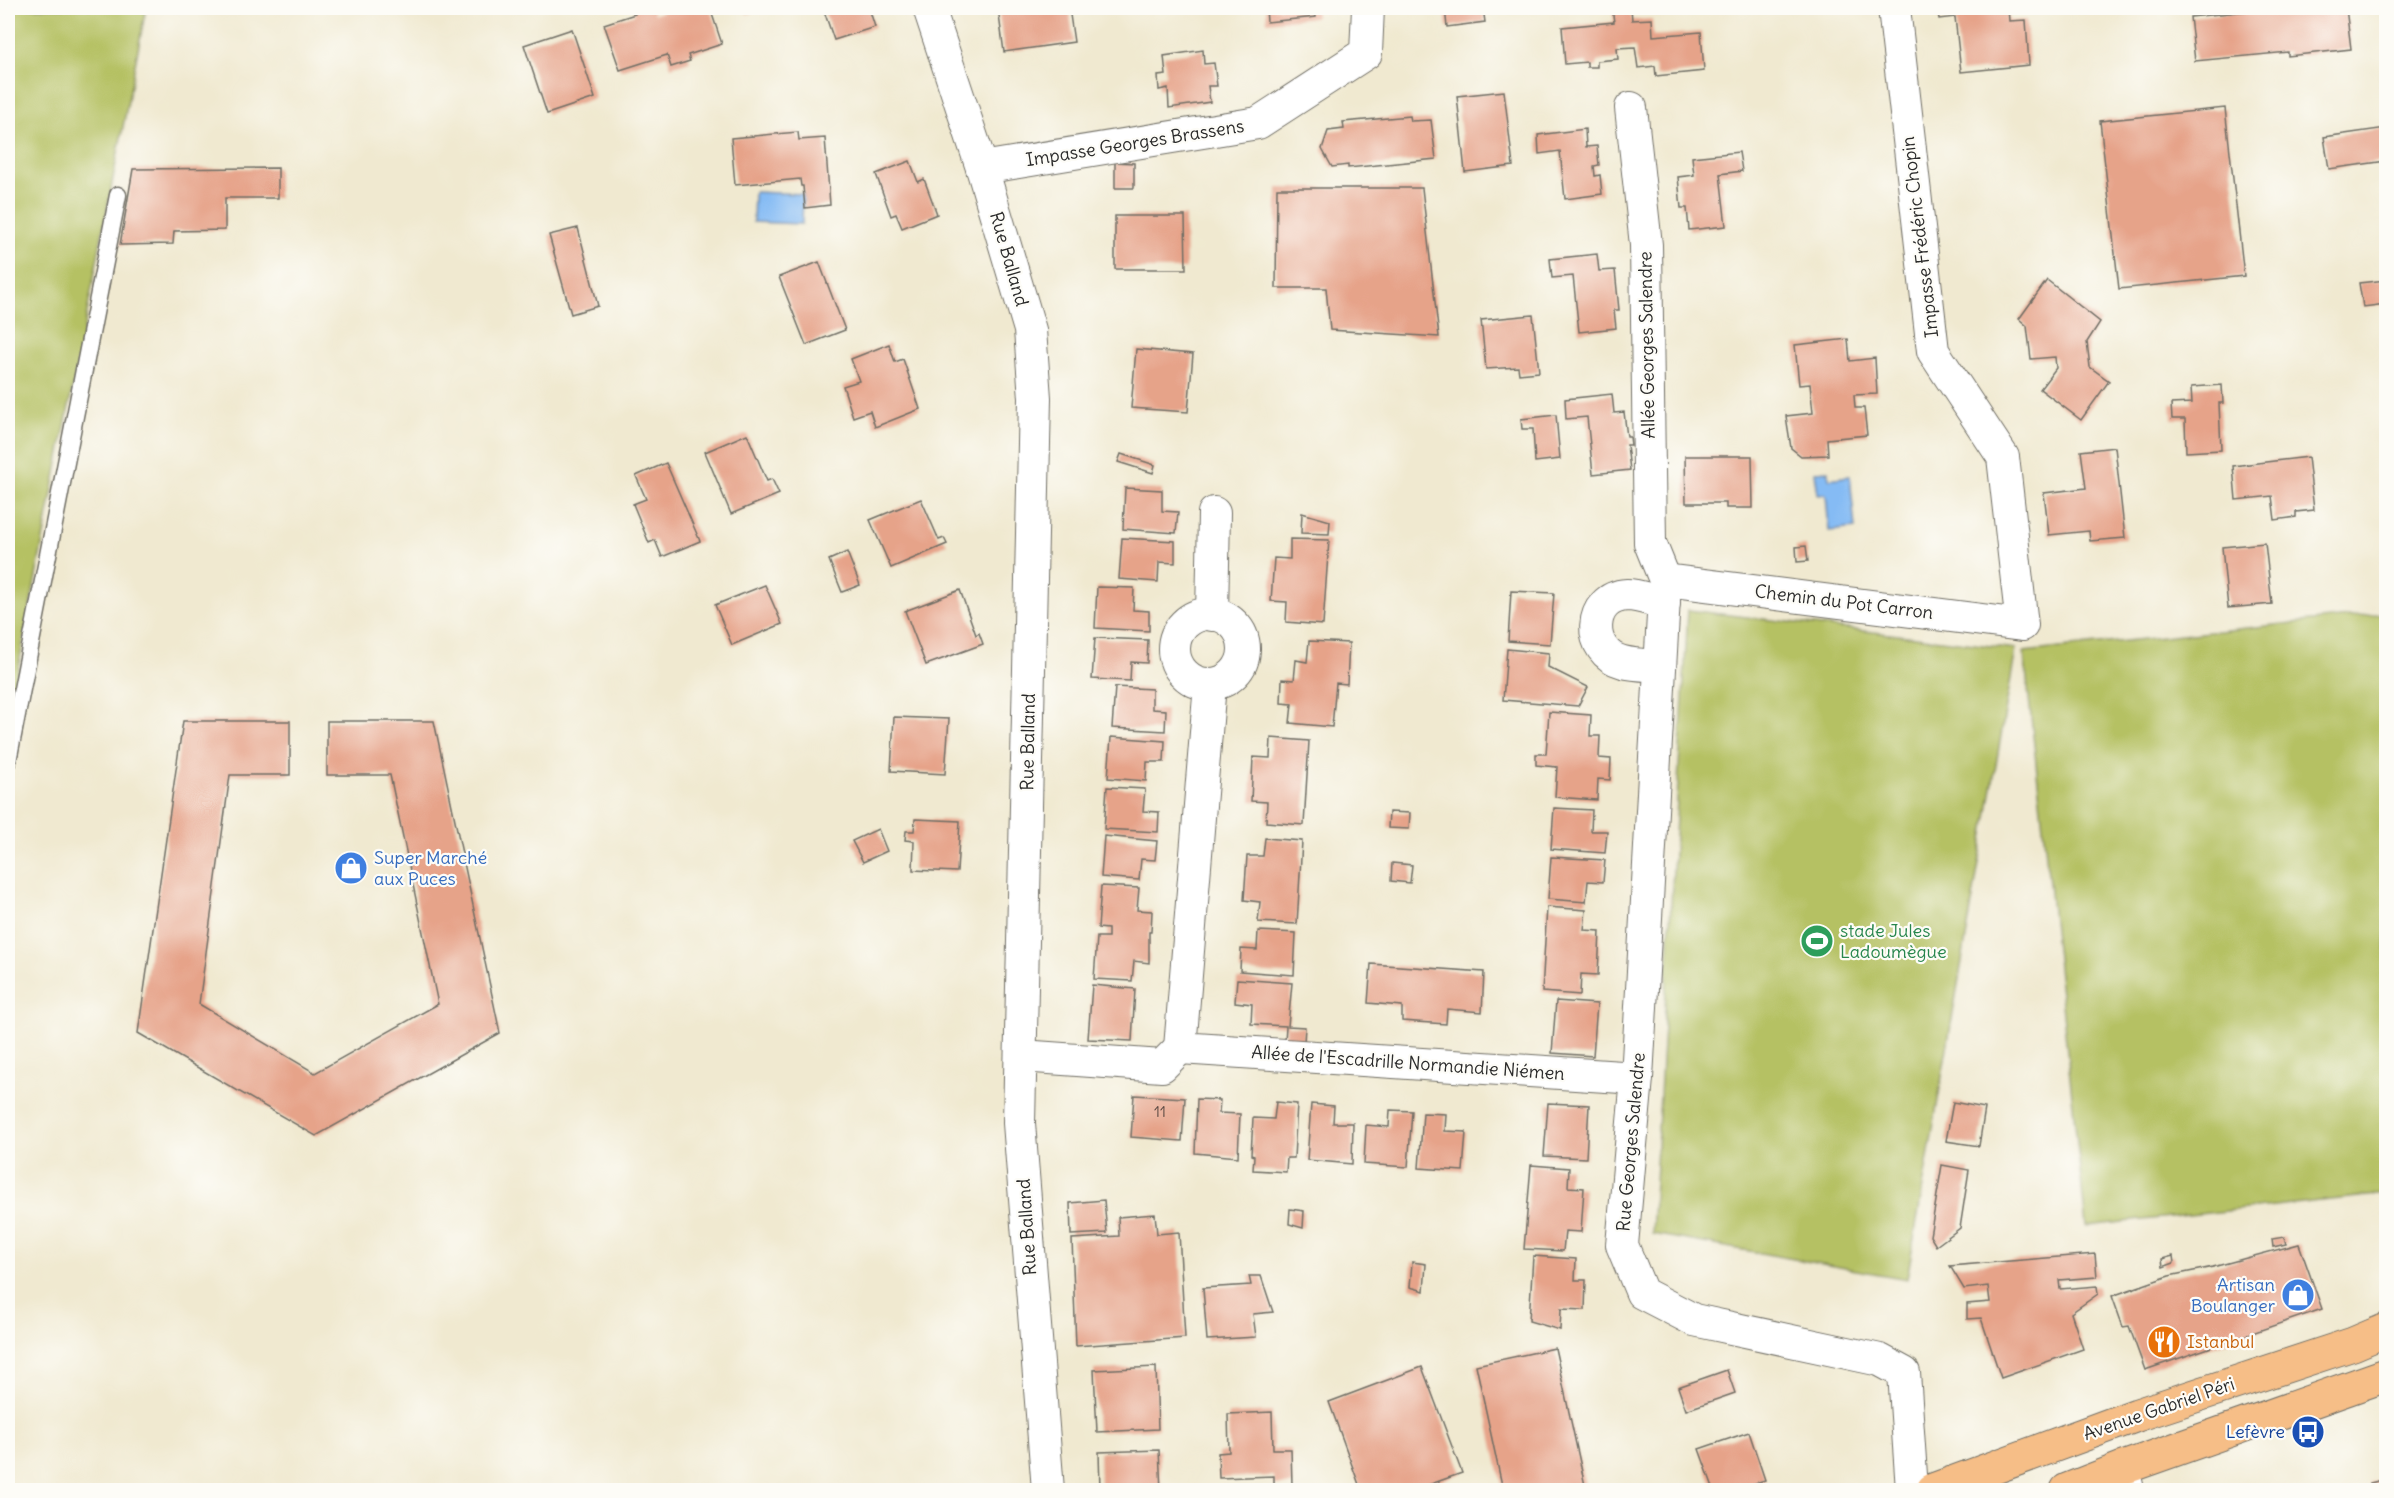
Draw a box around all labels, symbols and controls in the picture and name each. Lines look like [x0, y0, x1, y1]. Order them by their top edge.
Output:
street label: Impasse Georges Brassens [1024, 114, 1246, 171]
street label: Impasse Frédéric Chopin [1896, 135, 1943, 339]
street label: Rue Balland [985, 209, 1034, 309]
street label: Allée Georges Salendre [1633, 251, 1660, 439]
street label: Chemin du Pot Carron [1753, 579, 1935, 624]
street label: Rue Balland [1015, 693, 1040, 791]
place label: Super Marché aux Puces [374, 846, 487, 890]
shop icon: Super Marché aux Puces [333, 850, 369, 886]
place label: stade Jules Ladoumègue [1840, 919, 1947, 963]
sports icon: stade Jules Ladoumègue [1799, 923, 1835, 959]
street label: Allée de l'Escadrille Normandie Niémen [1251, 1040, 1565, 1085]
street label: Rue Georges Salendre [1611, 1052, 1650, 1232]
house number: 11 [1154, 1102, 1166, 1121]
street label: Rue Balland [1012, 1177, 1041, 1276]
place label: Artisan Boulanger [2191, 1273, 2276, 1317]
shop icon: Artisan Boulanger [2280, 1277, 2316, 1313]
restaurant icon: Istanbul [2146, 1324, 2182, 1360]
place label: Istanbul [2187, 1330, 2254, 1353]
street label: Avenue Gabriel Péri [2080, 1372, 2237, 1445]
bus stop icon: Lefèvre [2290, 1414, 2326, 1450]
place label: Lefèvre [2226, 1420, 2285, 1443]

